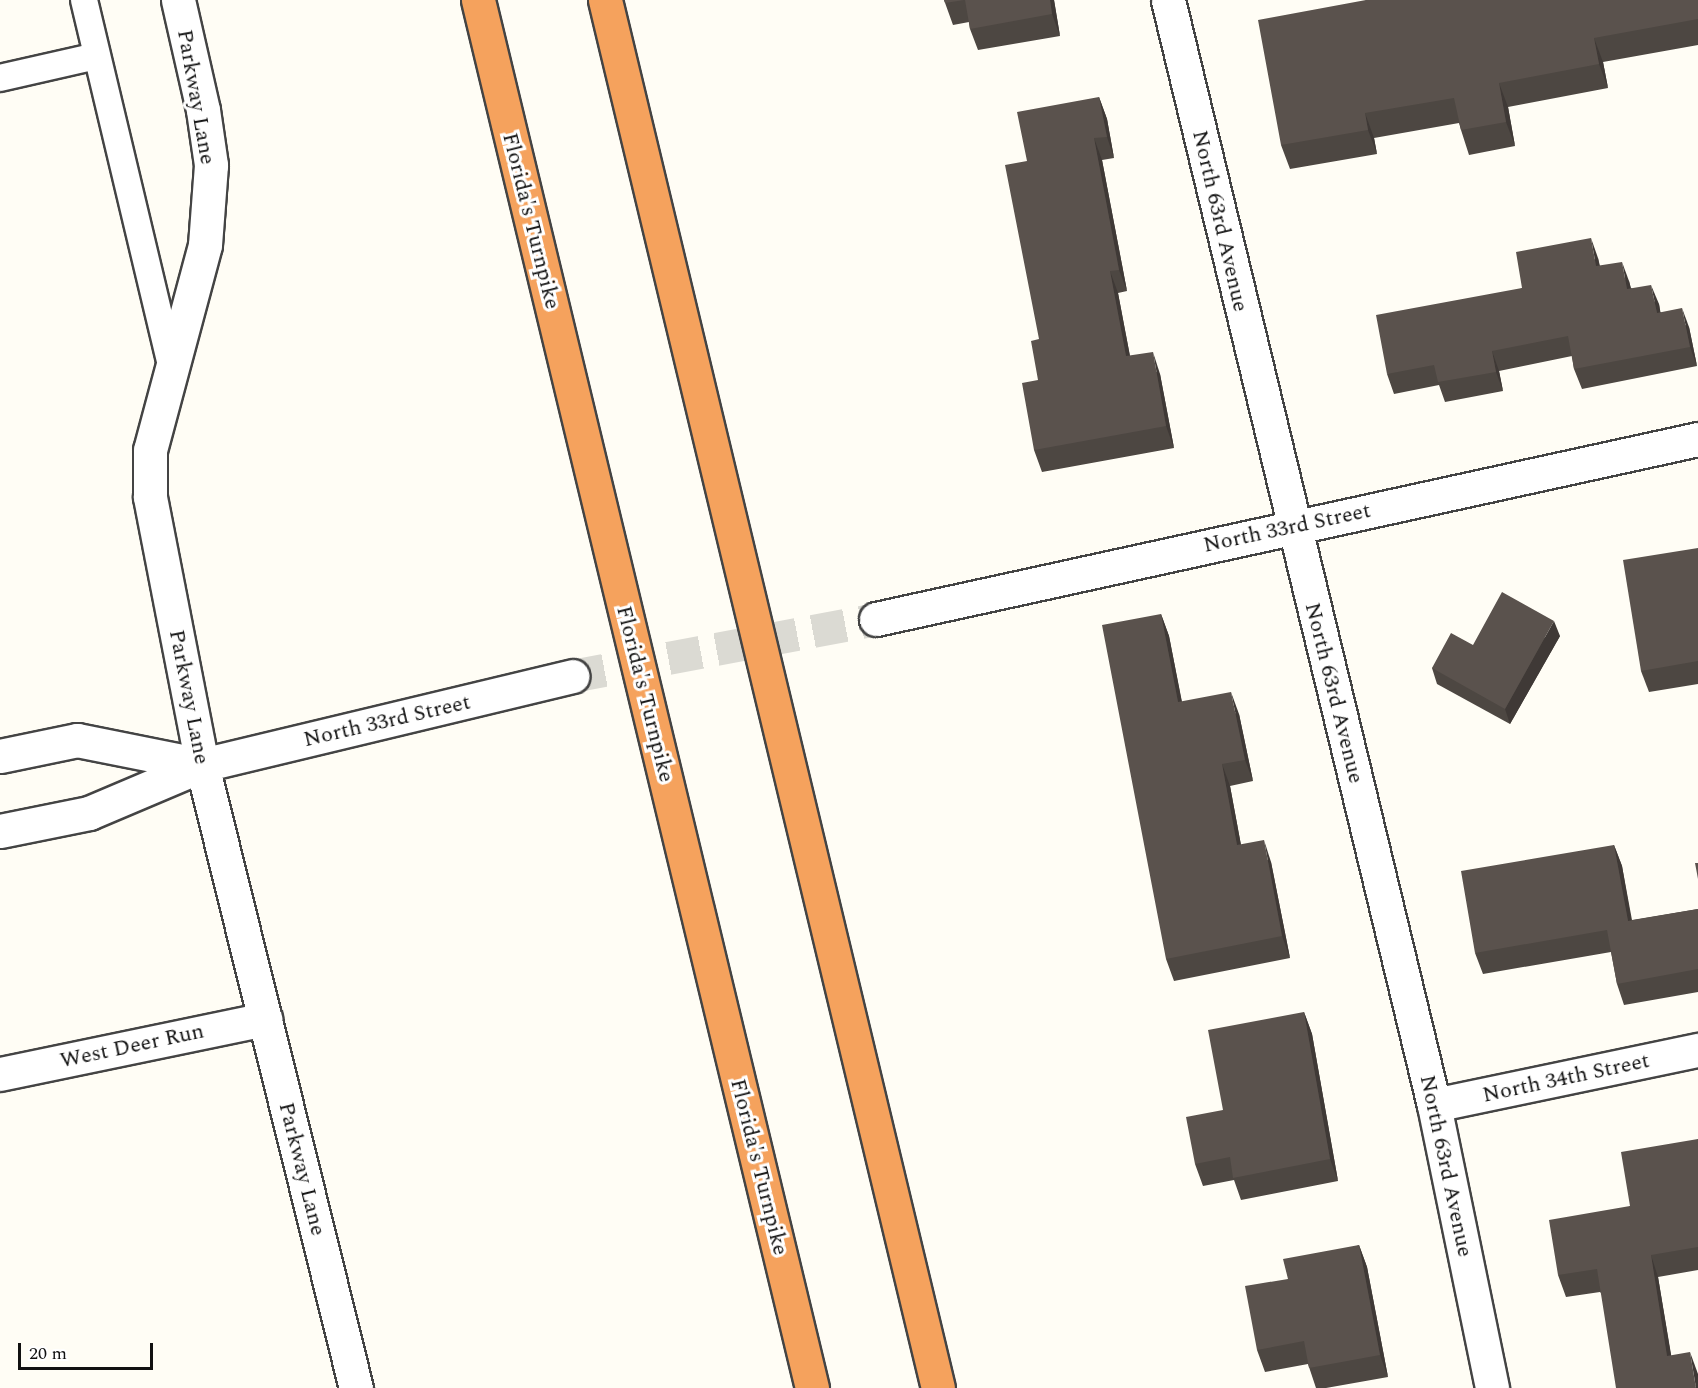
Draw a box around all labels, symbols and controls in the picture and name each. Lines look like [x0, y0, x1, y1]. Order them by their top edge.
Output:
street label: Parkway Lane [171, 27, 221, 167]
street label: North 63rd Avenue [1186, 128, 1254, 314]
street label: Florida's Turnpike [496, 130, 566, 312]
street label: North 33rd Street [1201, 497, 1373, 559]
street label: North 63rd Avenue [1299, 600, 1369, 786]
street label: Florida's Turnpike [610, 603, 680, 785]
street label: Parkway Lane [163, 627, 215, 767]
street label: North 33rd Street [301, 689, 473, 753]
street label: West Deer Run [58, 1018, 206, 1074]
street label: North 34th Street [1480, 1047, 1652, 1109]
street label: North 63rd Avenue [1414, 1073, 1478, 1259]
street label: Florida's Turnpike [724, 1076, 794, 1258]
street label: Parkway Lane [273, 1099, 331, 1239]
scale bar [21, 1331, 156, 1369]
text: 20 m [29, 1340, 67, 1367]

